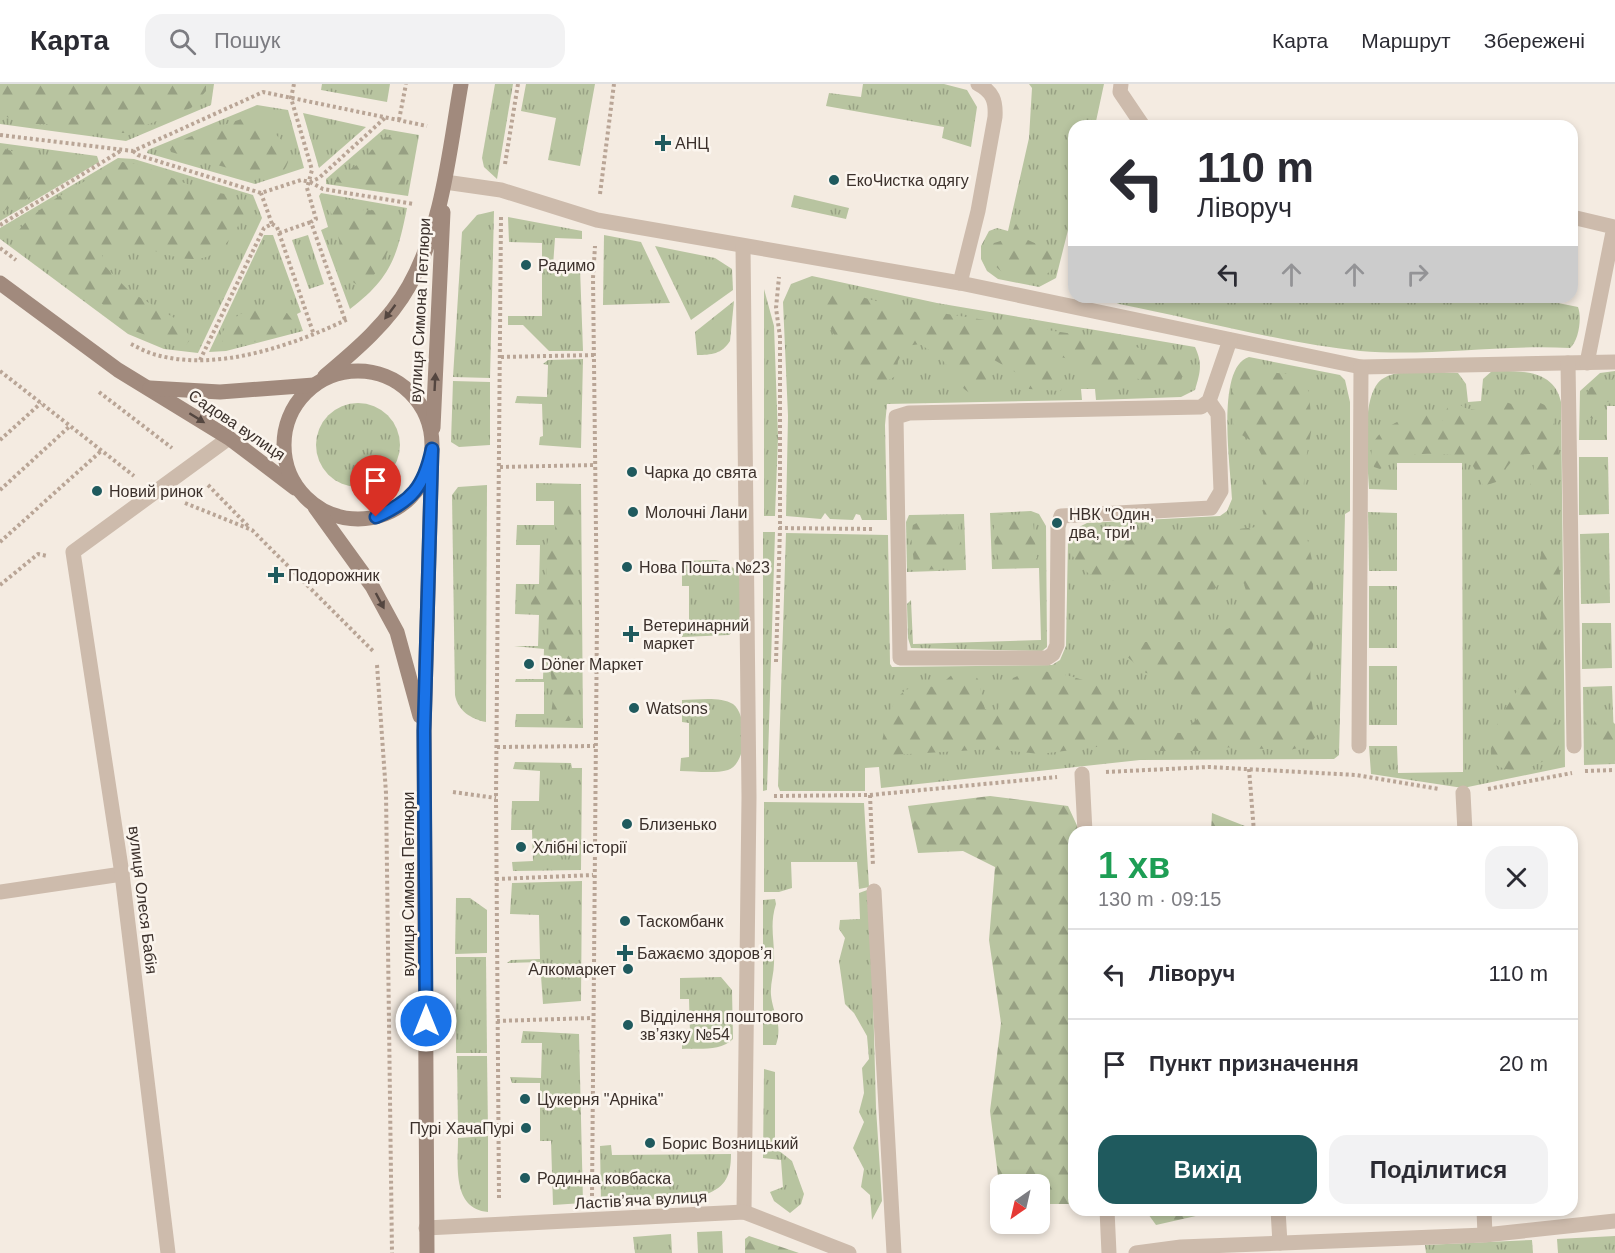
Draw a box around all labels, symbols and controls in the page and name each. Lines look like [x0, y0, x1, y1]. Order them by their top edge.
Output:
search box [145, 14, 565, 68]
text: Карта [30, 25, 109, 56]
icon: search [166, 25, 199, 58]
text: Пошук [214, 28, 280, 53]
text: Карта [1272, 29, 1328, 52]
text: Маршрут [1361, 29, 1451, 52]
text: Збережені [1484, 29, 1585, 52]
place label: АНЦ [675, 135, 709, 152]
marker: АНЦ [656, 136, 670, 150]
icon: left [1098, 144, 1176, 222]
text: 110 m [1197, 144, 1314, 191]
place label: ЕкоЧистка одягу [846, 172, 969, 189]
marker: ЕкоЧистка одягу [827, 173, 841, 187]
text: Ліворуч [1197, 193, 1292, 223]
street label: вулиця Симона Петлюри [407, 217, 433, 403]
place label: Радимо [538, 257, 595, 274]
marker: Радимо [519, 258, 533, 272]
icon: left [1212, 258, 1245, 291]
icon: ahead [1275, 258, 1308, 291]
icon: ahead [1338, 258, 1371, 291]
icon: right [1401, 258, 1434, 291]
one-way arrow [384, 304, 396, 320]
one-way arrow [430, 372, 439, 391]
street label: Садова вулиця [186, 387, 288, 463]
one-way arrow [189, 412, 205, 423]
pin [350, 455, 401, 517]
icon: arrive [359, 464, 392, 497]
place label: Чарка до свята [644, 464, 757, 481]
marker: Чарка до свята [625, 465, 639, 479]
place label: Новий ринок [109, 483, 204, 500]
marker: Новий ринок [90, 484, 104, 498]
place label: Молочні Лани [645, 504, 747, 521]
marker: Молочні Лани [626, 505, 640, 519]
place label: НВК "Один, два, три" [1069, 506, 1154, 541]
marker: НВК "Один, два, три" [1050, 516, 1064, 530]
place label: Нова Пошта №23 [639, 559, 770, 576]
marker: Нова Пошта №23 [620, 560, 634, 574]
place label: Подорожник [288, 567, 380, 584]
marker: Подорожник [269, 568, 283, 582]
one-way arrow [375, 593, 385, 610]
place label: Ветеринарний маркет [643, 617, 749, 652]
marker: Ветеринарний маркет [624, 627, 638, 641]
place label: Döner Маркет [541, 656, 644, 673]
marker: Döner Маркет [522, 657, 536, 671]
place label: Watsons [646, 700, 708, 717]
marker: Watsons [627, 701, 641, 715]
street label: вулиця Симона Петлюри [400, 792, 417, 976]
place label: Близенько [639, 816, 717, 833]
marker: Близенько [620, 817, 634, 831]
street label: вулиця Олеся Бабія [126, 825, 160, 975]
place label: Хлібні історії [533, 839, 628, 856]
marker: Хлібні історії [514, 840, 528, 854]
text: 1 хв [1098, 845, 1170, 886]
button: close [1485, 846, 1548, 909]
text: 130 m · 09:15 [1098, 888, 1221, 910]
place label: Таскомбанк [637, 913, 724, 930]
marker: Таскомбанк [618, 914, 632, 928]
place label: Бажаємо здоровʼя [637, 945, 772, 962]
marker: Бажаємо здоровʼя [618, 946, 632, 960]
icon: left [1098, 958, 1131, 991]
place label: Алкомаркет [528, 961, 617, 978]
text: Ліворуч [1149, 961, 1235, 986]
text: 110 m [1488, 961, 1548, 986]
marker: Алкомаркет [621, 962, 635, 976]
position arrow [394, 989, 458, 1053]
place label: Відділення поштового зв’язку №54 [640, 1008, 804, 1043]
marker: Відділення поштового зв’язку №54 [621, 1018, 635, 1032]
icon: arrive [1098, 1048, 1131, 1081]
text: Пункт призначення [1149, 1051, 1359, 1076]
text: 20 m [1499, 1051, 1548, 1076]
place label: Цукерня "Арніка" [537, 1091, 663, 1108]
marker: Цукерня "Арніка" [518, 1092, 532, 1106]
place label: Пурі ХачаПурі [410, 1120, 514, 1137]
marker: Пурі ХачаПурі [519, 1121, 533, 1135]
place label: Борис Возницький [662, 1135, 799, 1152]
button: Вихід [1098, 1135, 1317, 1204]
button: Поділитися [1329, 1135, 1548, 1204]
marker: Борис Возницький [643, 1136, 657, 1150]
place label: Родинна ковбаска [537, 1170, 671, 1187]
marker: Родинна ковбаска [518, 1171, 532, 1185]
north arrow [990, 1174, 1050, 1234]
map controls [990, 1174, 1050, 1234]
street label: Ластівʼяча вулиця [574, 1188, 708, 1212]

